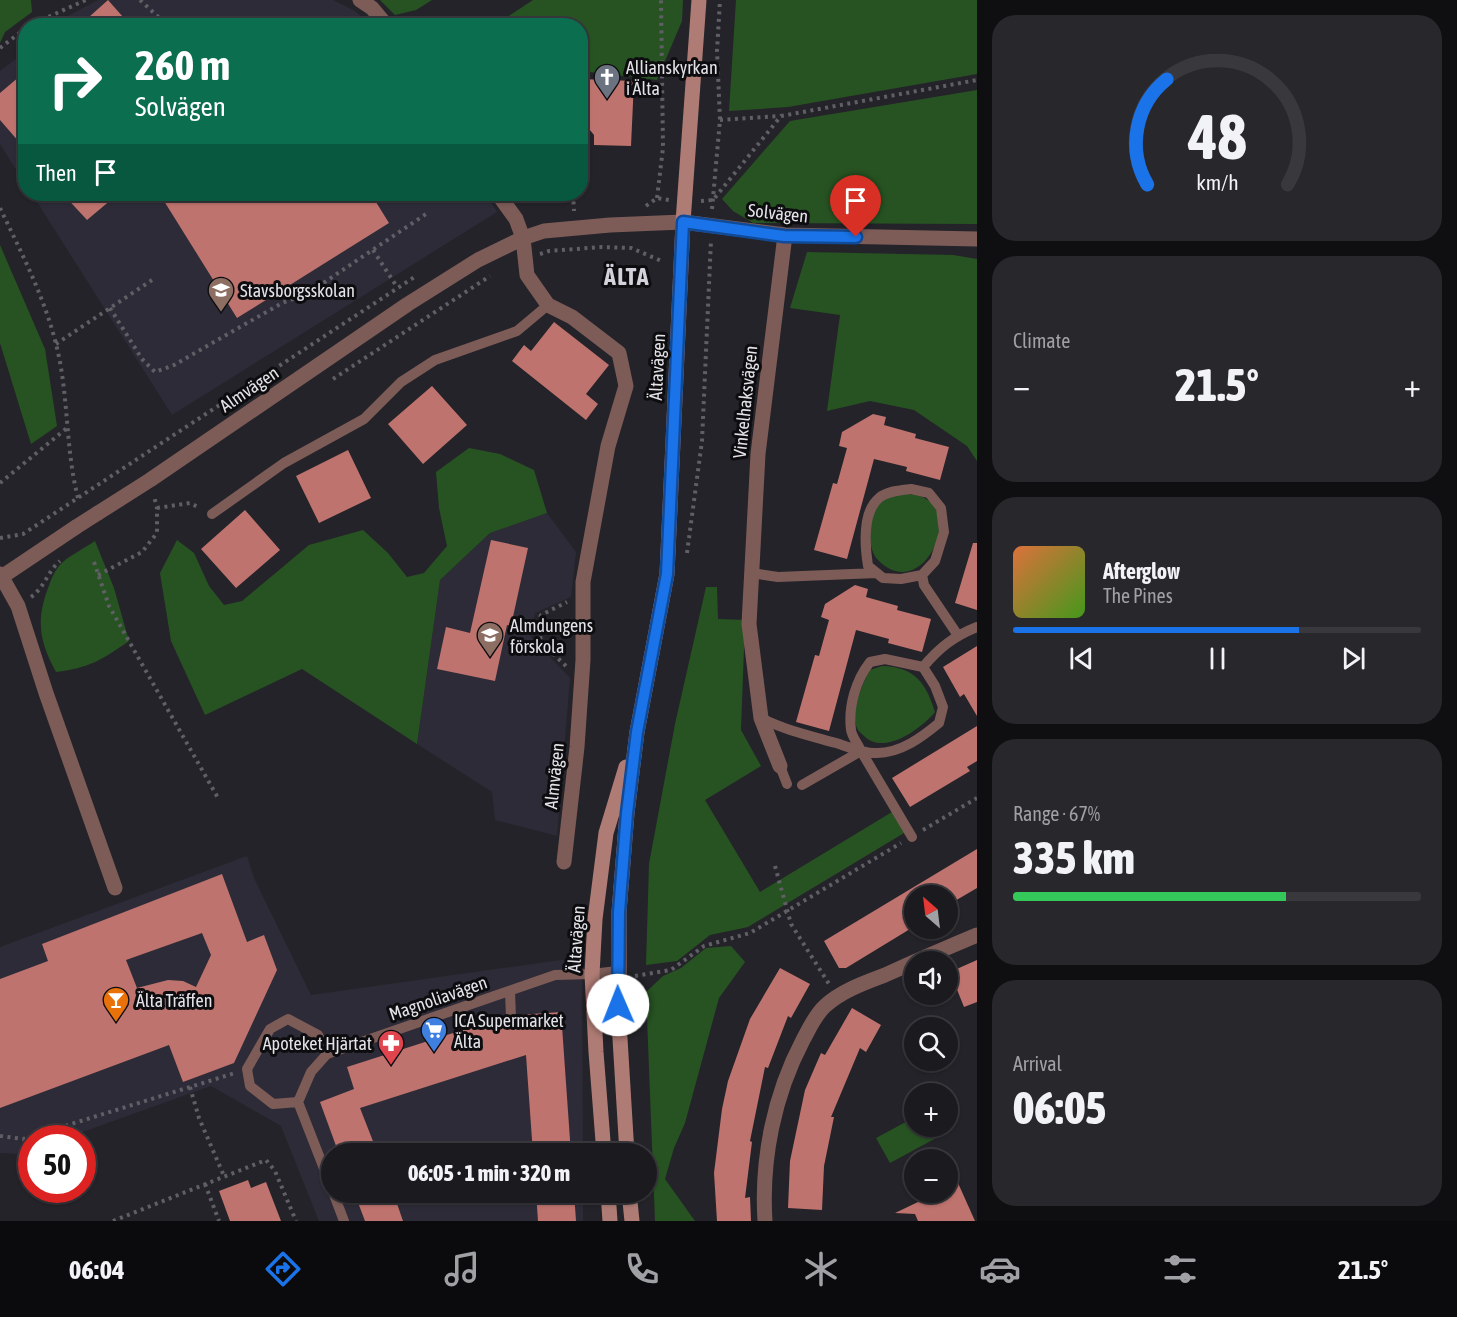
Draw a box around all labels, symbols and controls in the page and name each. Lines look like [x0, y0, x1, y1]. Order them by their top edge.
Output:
text: 260 m [135, 41, 230, 89]
icon: right [36, 42, 114, 120]
place label: Allianskyrkan i Älta [626, 57, 718, 99]
church icon: Allianskyrkan i Älta [592, 62, 622, 100]
text: Solvägen [135, 91, 226, 122]
text: 48 [1187, 101, 1246, 172]
icon: arrive [89, 156, 122, 189]
text: Then [36, 160, 77, 186]
text: km/h [1196, 170, 1238, 195]
pin [830, 175, 881, 237]
icon: arrive [839, 184, 872, 217]
street label: Solvägen [747, 199, 809, 227]
district label: ÄLTA [603, 263, 650, 290]
school or university icon: Stavsborgsskolan [206, 275, 236, 313]
place label: Stavsborgsskolan [240, 280, 355, 301]
text: Climate [1013, 329, 1070, 352]
street label: Ältavägen [645, 333, 669, 401]
street label: Vinkelhaksvägen [729, 344, 761, 460]
text: 21.5° [1175, 359, 1259, 411]
street label: Almvägen [216, 362, 282, 416]
text: − [1013, 366, 1030, 404]
text: + [1404, 366, 1421, 404]
text: Afterglow [1103, 558, 1180, 584]
text: The Pines [1103, 584, 1173, 607]
place label: Almdungens förskola [510, 615, 593, 657]
school or university icon: Almdungens förskola [475, 620, 505, 658]
icon: previous [1065, 642, 1098, 675]
icon: pause [1201, 642, 1234, 675]
icon: next [1337, 642, 1370, 675]
street label: Almvägen [540, 742, 568, 810]
text: Range · 67% [1013, 802, 1100, 825]
text: 335 km [1013, 832, 1135, 884]
north arrow [904, 885, 958, 939]
map controls [904, 885, 958, 1203]
street label: Ältavägen [563, 905, 589, 973]
button: sound [904, 951, 958, 1005]
street label: Magnoliavägen [386, 971, 490, 1025]
position arrow [586, 973, 650, 1037]
bar icon: Älta Träffen [101, 985, 131, 1023]
place label: Älta Träffen [136, 990, 212, 1011]
place label: ICA Supermarket Älta [454, 1010, 564, 1052]
supermarket icon: ICA Supermarket Älta [419, 1015, 449, 1053]
button: search [904, 1017, 958, 1071]
pharmacy icon: Apoteket Hjärtat [376, 1028, 406, 1066]
place label: Apoteket Hjärtat [263, 1033, 372, 1054]
text: Arrival [1013, 1052, 1062, 1075]
text: 06:05 [1013, 1082, 1107, 1134]
button: + [904, 1083, 958, 1137]
speed limit sign: 50 [18, 1125, 96, 1203]
button: − [904, 1149, 958, 1203]
text: 06:05 · 1 min · 320 m [408, 1160, 570, 1186]
icon: directions [262, 1248, 304, 1290]
icon: music [441, 1248, 483, 1290]
icon: phone [621, 1248, 663, 1290]
icon: climate [800, 1248, 842, 1290]
icon: car [979, 1248, 1021, 1290]
icon: filters [1159, 1248, 1201, 1290]
text: 06:04 [69, 1254, 125, 1285]
text: 21.5° [1338, 1254, 1388, 1285]

